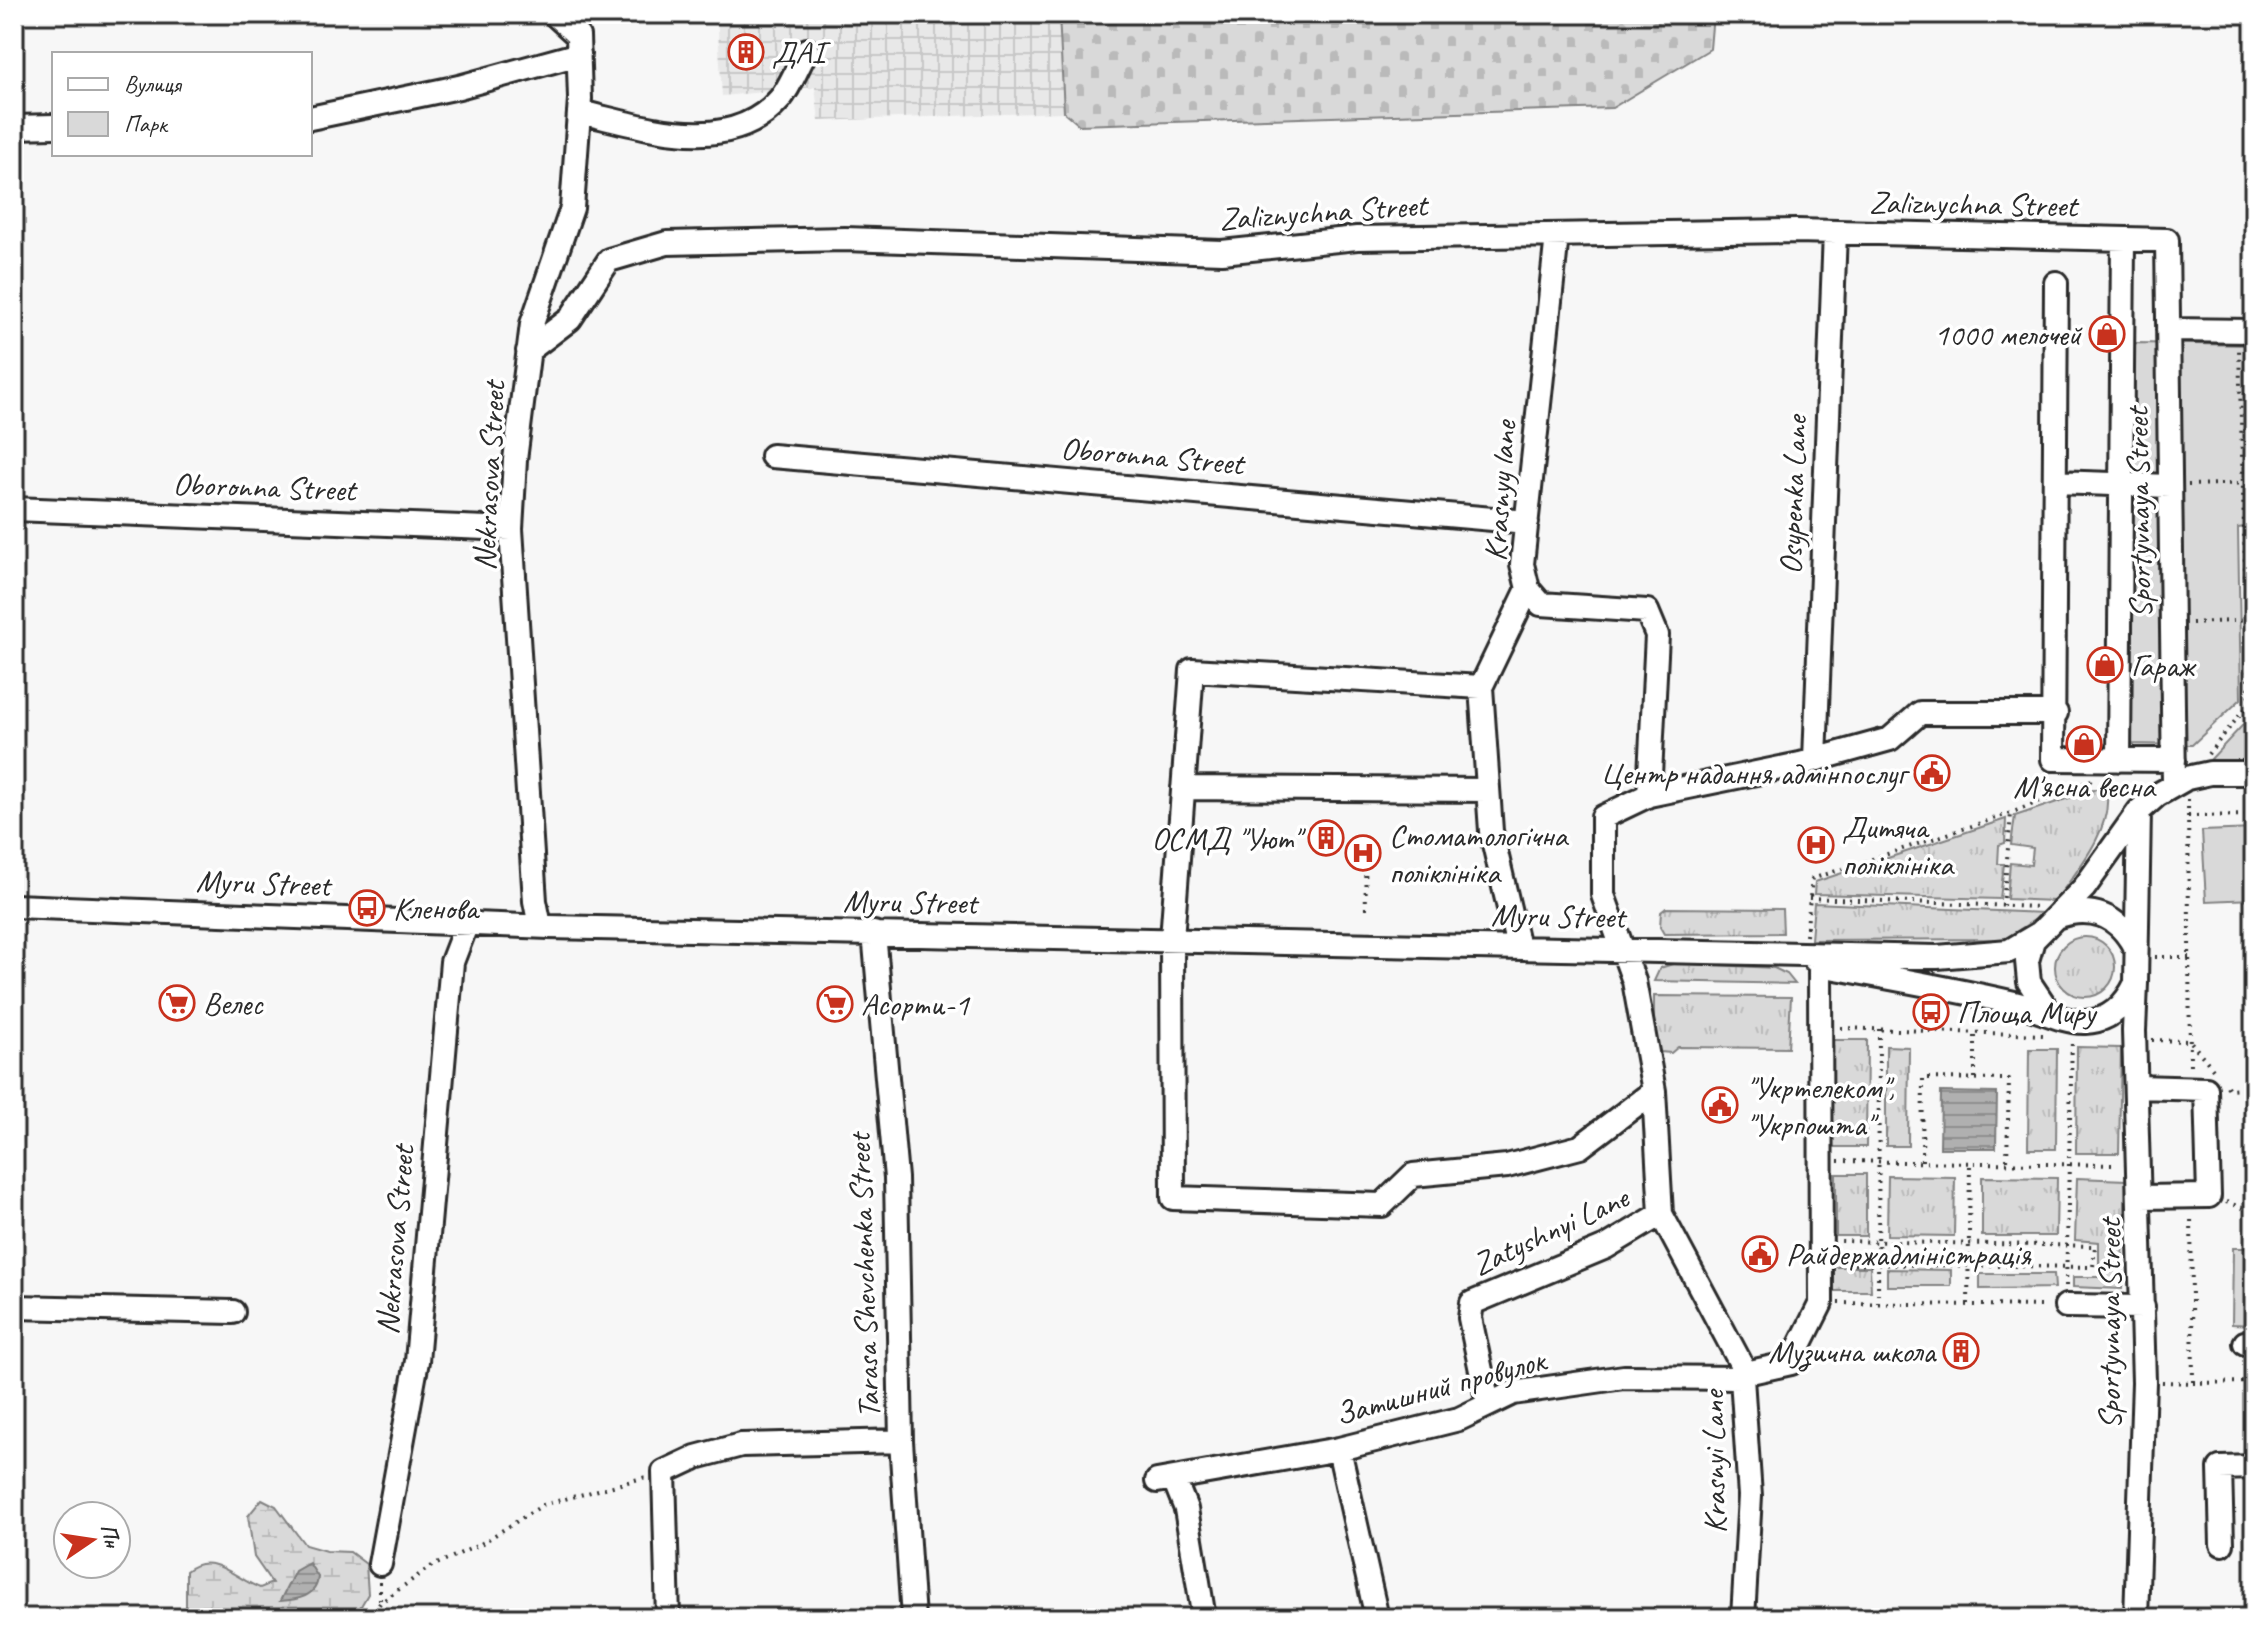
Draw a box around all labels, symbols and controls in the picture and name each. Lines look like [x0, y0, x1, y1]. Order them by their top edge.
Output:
place label: ДАІ [772, 32, 832, 73]
building icon: ДАІ [727, 33, 765, 71]
legend [52, 52, 312, 156]
text: Вулиця [124, 69, 183, 99]
text: Парк [124, 109, 169, 139]
street label: Zaliznychna Street [1869, 182, 2081, 226]
street label: Zaliznychna Street [1218, 184, 1431, 240]
place label: 1000 мелочей [1934, 314, 2083, 355]
shop icon: 1000 мелочей [2088, 315, 2126, 353]
street label: Nekrasova Street [464, 377, 515, 572]
street label: Sportyvnaya Street [2117, 404, 2161, 619]
street label: Osypenka Lane [1770, 412, 1816, 575]
street label: Krasnyy lane [1475, 417, 1526, 562]
street label: Oboronna Street [1059, 428, 1248, 485]
street label: Oboronna Street [172, 463, 359, 511]
place label: Гараж [2131, 645, 2198, 686]
shop icon: Гараж [2086, 646, 2124, 684]
shop icon: М'ясна весна [2065, 725, 2103, 763]
place label: Центр надання адмінпослуг [1601, 753, 1910, 794]
public building icon: Центр надання адмінпослуг [1913, 754, 1951, 792]
place label: М'ясна весна [2013, 766, 2157, 807]
place label: Дитяча поліклініка [1842, 807, 1955, 885]
place label: Стоматологічна поліклініка [1389, 815, 1569, 893]
place label: ОСМД "Уют" [1151, 818, 1306, 859]
building icon: ОСМД "Уют" [1307, 819, 1345, 857]
hospital icon: Дитяча поліклініка [1797, 826, 1835, 864]
hospital icon: Стоматологічна поліклініка [1344, 834, 1382, 872]
street label: Myru Street [195, 860, 334, 906]
street label: Myru Street [843, 880, 981, 924]
place label: Кленова [393, 888, 481, 929]
bus stop icon: Кленова [348, 889, 386, 927]
street label: Myru Street [1491, 894, 1629, 938]
place label: Велес [203, 983, 264, 1024]
supermarket icon: Велес [158, 984, 196, 1022]
place label: Асорти-1 [861, 984, 970, 1025]
supermarket icon: Асорти-1 [816, 985, 854, 1023]
place label: Площа Миру [1957, 992, 2098, 1033]
bus stop icon: Площа Миру [1912, 993, 1950, 1031]
place label: "Укртелеком", "Укрпошта" [1746, 1067, 1895, 1145]
public building icon: "Укртелеком", "Укрпошта" [1701, 1086, 1739, 1124]
street label: Tarasa Shevchenka Street [838, 1129, 889, 1419]
street label: Nekrasova Street [366, 1141, 424, 1336]
street label: Zatyshnyi Lane [1465, 1176, 1637, 1285]
street label: Sportyvnaya Street [2089, 1215, 2130, 1429]
place label: Райдержадміністрація [1786, 1234, 2032, 1275]
public building icon: Райдержадміністрація [1741, 1235, 1779, 1273]
place label: Музична школа [1768, 1331, 1937, 1372]
building icon: Музична школа [1942, 1332, 1980, 1370]
street label: Затишний провулок [1331, 1339, 1552, 1435]
street label: Krasnyi Lane [1692, 1388, 1736, 1534]
north arrow [52, 1500, 132, 1580]
text: Пн [94, 1521, 127, 1551]

